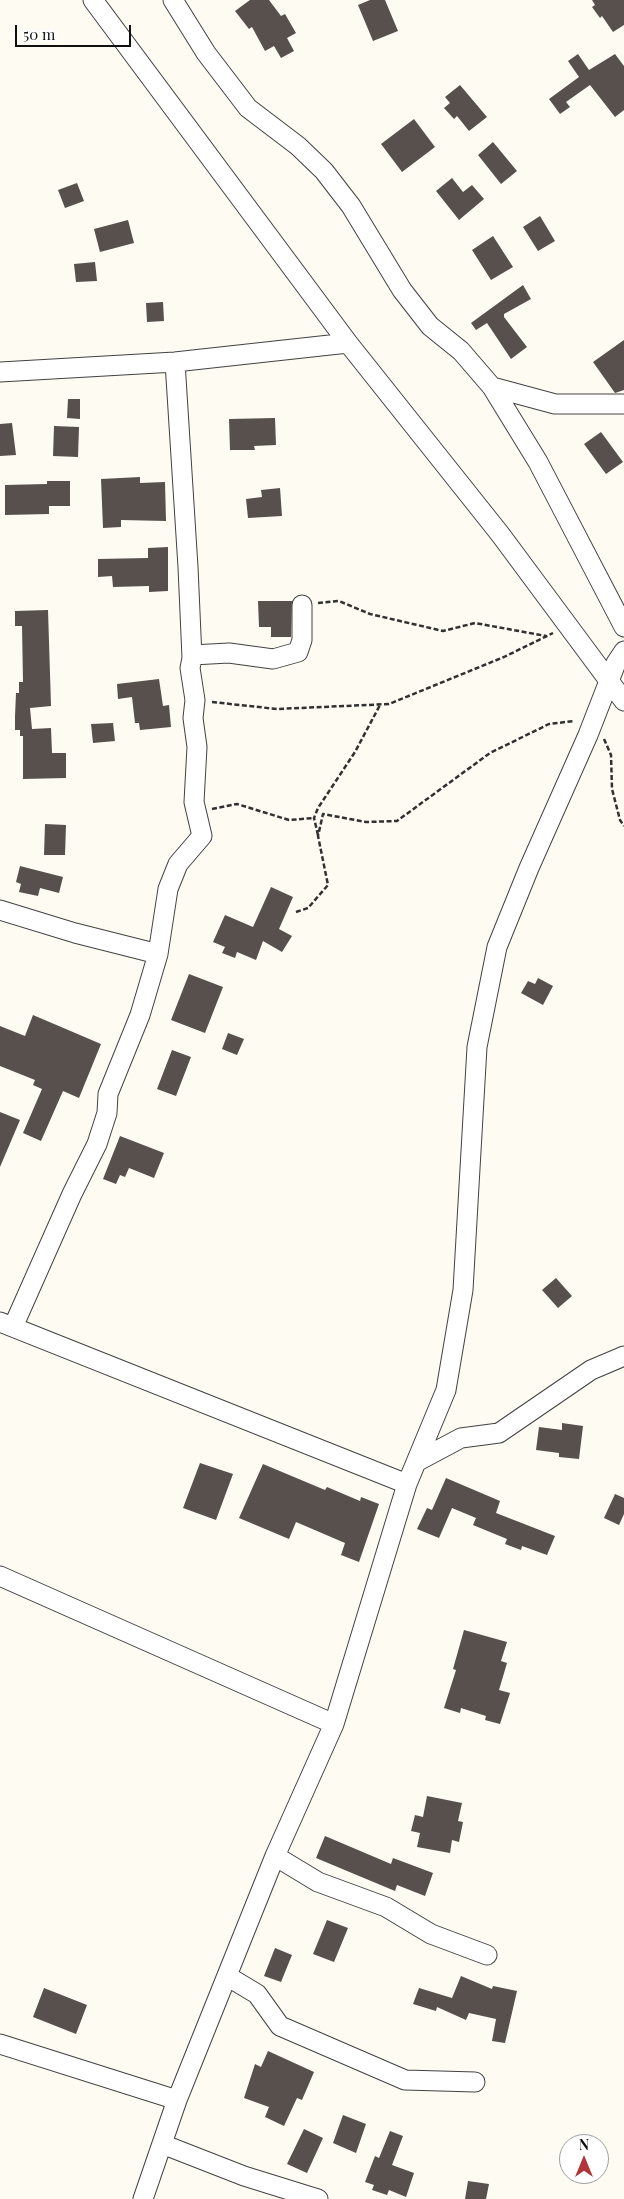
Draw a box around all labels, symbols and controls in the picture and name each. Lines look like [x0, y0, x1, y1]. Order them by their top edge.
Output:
scale bar [18, 15, 134, 47]
text: 50 m [23, 24, 55, 44]
north arrow [559, 2134, 609, 2184]
text: N [579, 2135, 589, 2154]

